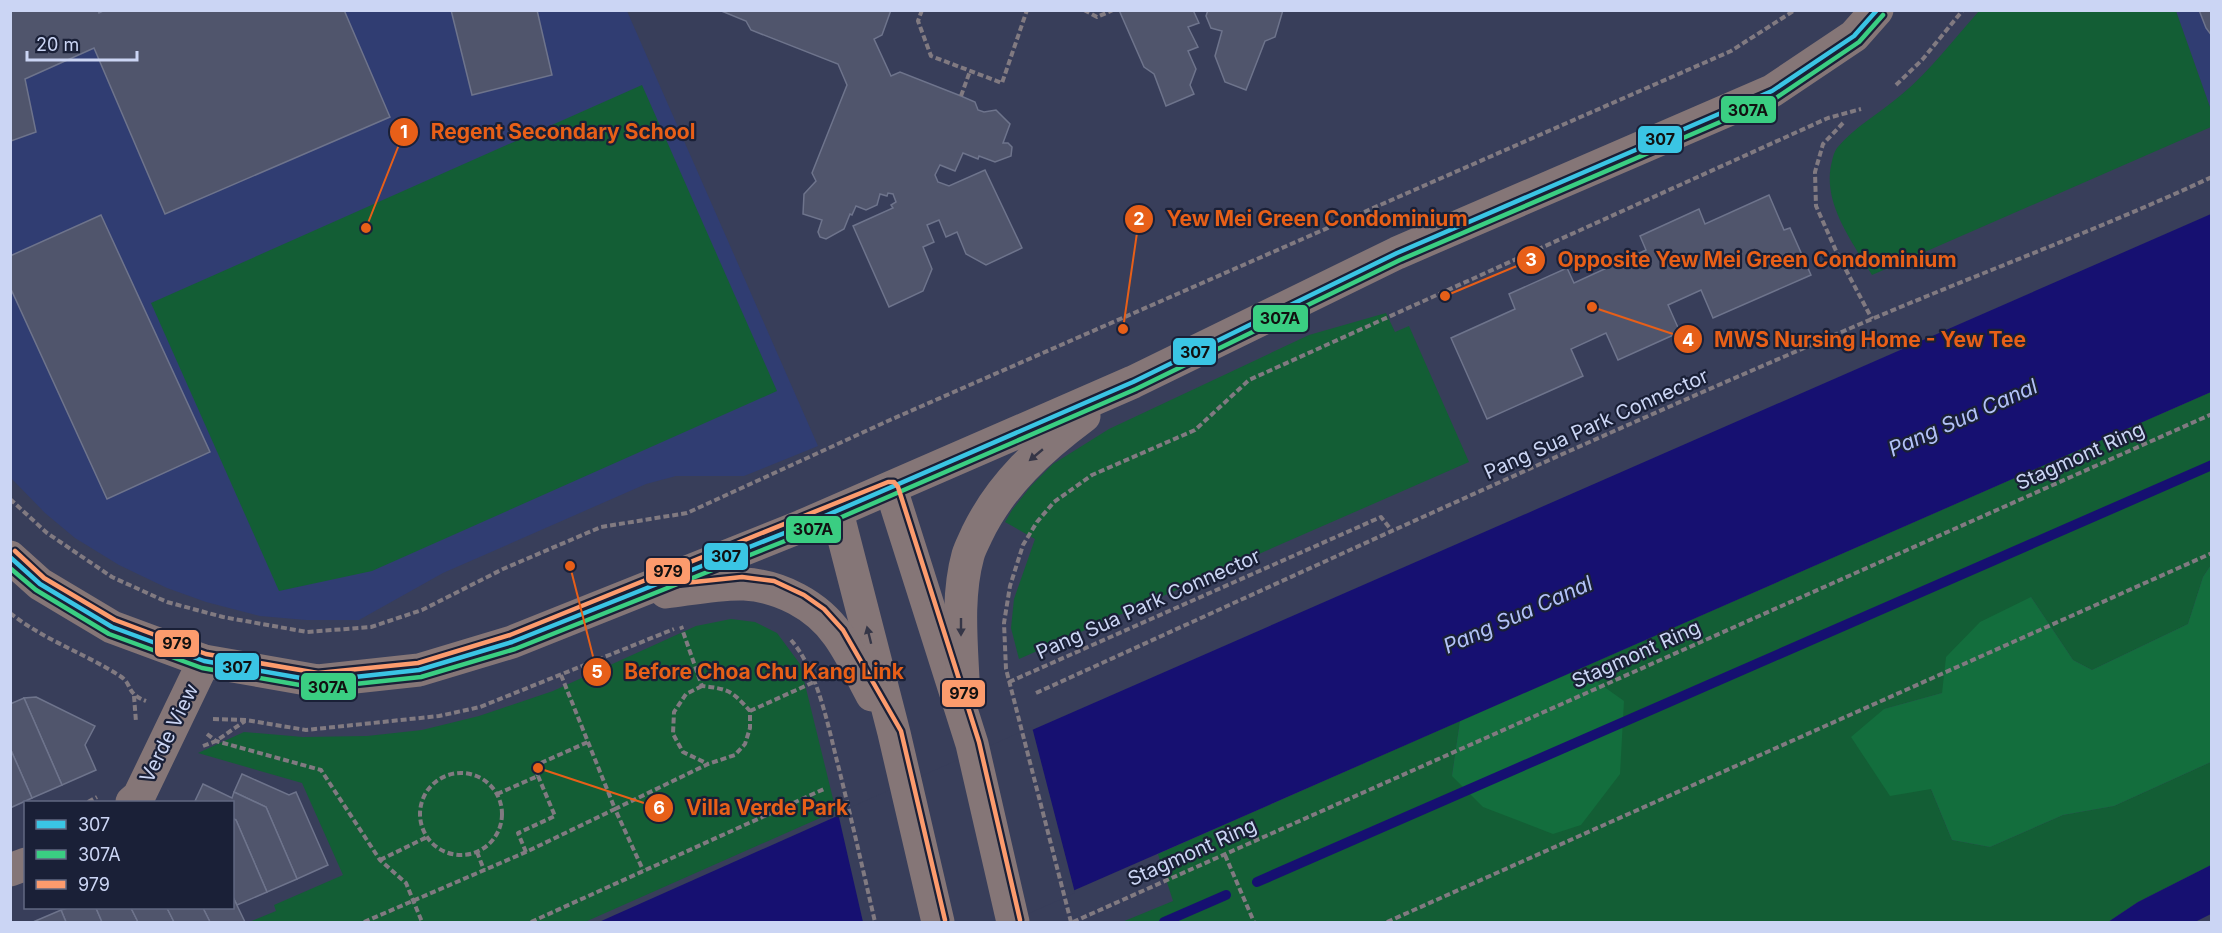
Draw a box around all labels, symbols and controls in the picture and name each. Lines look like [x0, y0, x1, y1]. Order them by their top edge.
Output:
scale bar [27, 24, 136, 62]
text: 20 m [36, 34, 79, 55]
line badge: 307A [1720, 95, 1777, 124]
text: 307A [1728, 100, 1768, 120]
callout: Regent Secondary School [389, 112, 707, 151]
text: Regent Secondary School [431, 119, 695, 144]
text: 1 [400, 121, 408, 142]
line badge: 307 [1637, 125, 1683, 154]
text: 307 [1645, 129, 1675, 149]
callout: Yew Mei Green Condominium [1124, 199, 1479, 238]
text: Yew Mei Green Condominium [1166, 206, 1468, 231]
text: 2 [1133, 208, 1145, 229]
callout: Opposite Yew Mei Green Condominium [1516, 240, 1969, 279]
text: Opposite Yew Mei Green Condominium [1557, 247, 1957, 272]
text: 3 [1525, 249, 1537, 270]
line badge: 307A [1252, 304, 1309, 333]
text: 307A [1260, 308, 1300, 328]
callout: MWS Nursing Home - Yew Tee [1673, 320, 2038, 359]
text: MWS Nursing Home - Yew Tee [1714, 327, 2026, 352]
text: 4 [1682, 329, 1694, 350]
line badge: 307 [1172, 337, 1217, 366]
text: 307 [1180, 342, 1210, 362]
street label: Pang Sua Park Connector [1480, 363, 1712, 484]
water label: Pang Sua Canal [1884, 373, 2042, 462]
street label: Stagmont Ring [2012, 417, 2148, 495]
one-way arrow [1029, 448, 1044, 461]
line badge: 307A [785, 515, 842, 544]
text: 307A [793, 519, 833, 539]
line badge: 307 [703, 542, 749, 571]
street label: Pang Sua Park Connector [1032, 543, 1264, 664]
text: 307 [711, 546, 741, 566]
line badge: 979 [645, 557, 691, 585]
text: 979 [653, 561, 683, 581]
water label: Pang Sua Canal [1439, 570, 1597, 659]
street label: Stagmont Ring [1568, 615, 1704, 693]
one-way arrow [956, 618, 966, 637]
one-way arrow [863, 626, 873, 644]
line badge: 979 [154, 629, 200, 658]
text: 979 [162, 633, 192, 653]
line badge: 307 [214, 652, 260, 681]
callout: Before Choa Chu Kang Link [582, 652, 916, 691]
text: 307 [222, 657, 252, 677]
text: Before Choa Chu Kang Link [624, 659, 905, 684]
text: 5 [591, 661, 603, 682]
line badge: 307A [300, 672, 357, 701]
text: 307A [308, 677, 348, 697]
street label: Verde View [135, 679, 203, 787]
line badge: 979 [941, 679, 986, 708]
text: 979 [949, 683, 979, 703]
callout: Villa Verde Park [644, 788, 860, 827]
text: Villa Verde Park [686, 795, 849, 820]
text: 6 [653, 797, 665, 818]
legend [24, 801, 234, 909]
street label: Stagmont Ring [1124, 813, 1260, 891]
text: 307 [78, 814, 110, 835]
text: 307A [78, 844, 121, 865]
text: 979 [78, 874, 110, 895]

